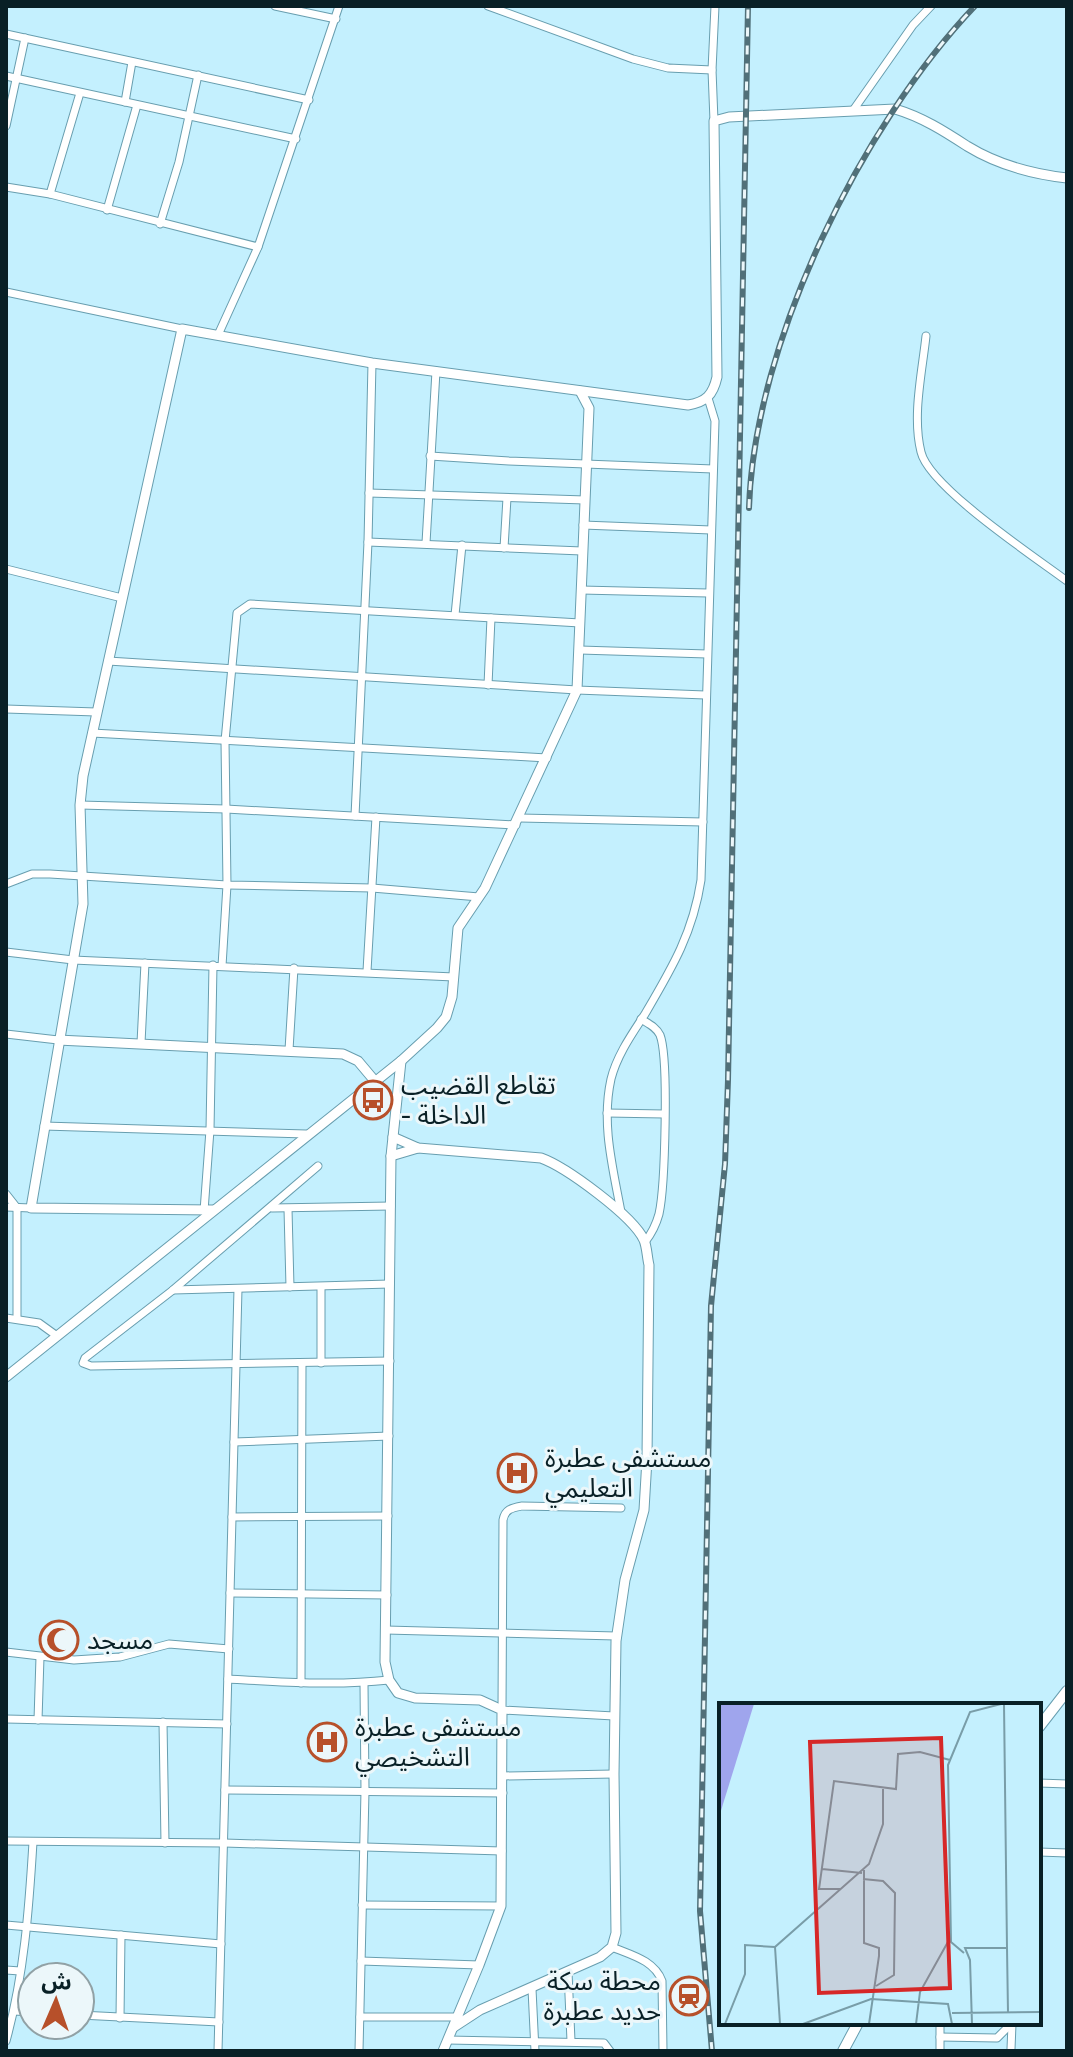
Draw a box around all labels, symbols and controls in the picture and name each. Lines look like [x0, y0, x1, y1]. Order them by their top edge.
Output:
place label: تقاطع القضيب - الداخلة [401, 1069, 556, 1130]
bus stop icon: تقاطع القضيب - الداخلة [352, 1079, 394, 1121]
place label: مستشفى عطبرة التعليمي [545, 1442, 711, 1508]
hospital icon: مستشفى عطبرة التعليمي [496, 1452, 538, 1494]
mosque icon: مسجد [38, 1619, 80, 1661]
place label: مسجد [87, 1624, 153, 1655]
inset map [719, 1703, 1041, 2025]
place label: مستشفى عطبرة التشخيصي [355, 1711, 521, 1777]
hospital icon: مستشفى عطبرة التشخيصي [306, 1721, 348, 1763]
north arrow [16, 1961, 96, 2041]
place label: محطة سكة حديد عطبرة [544, 1965, 661, 2026]
text: ش [41, 1966, 72, 1995]
station icon: محطة سكة حديد عطبرة [668, 1975, 710, 2017]

